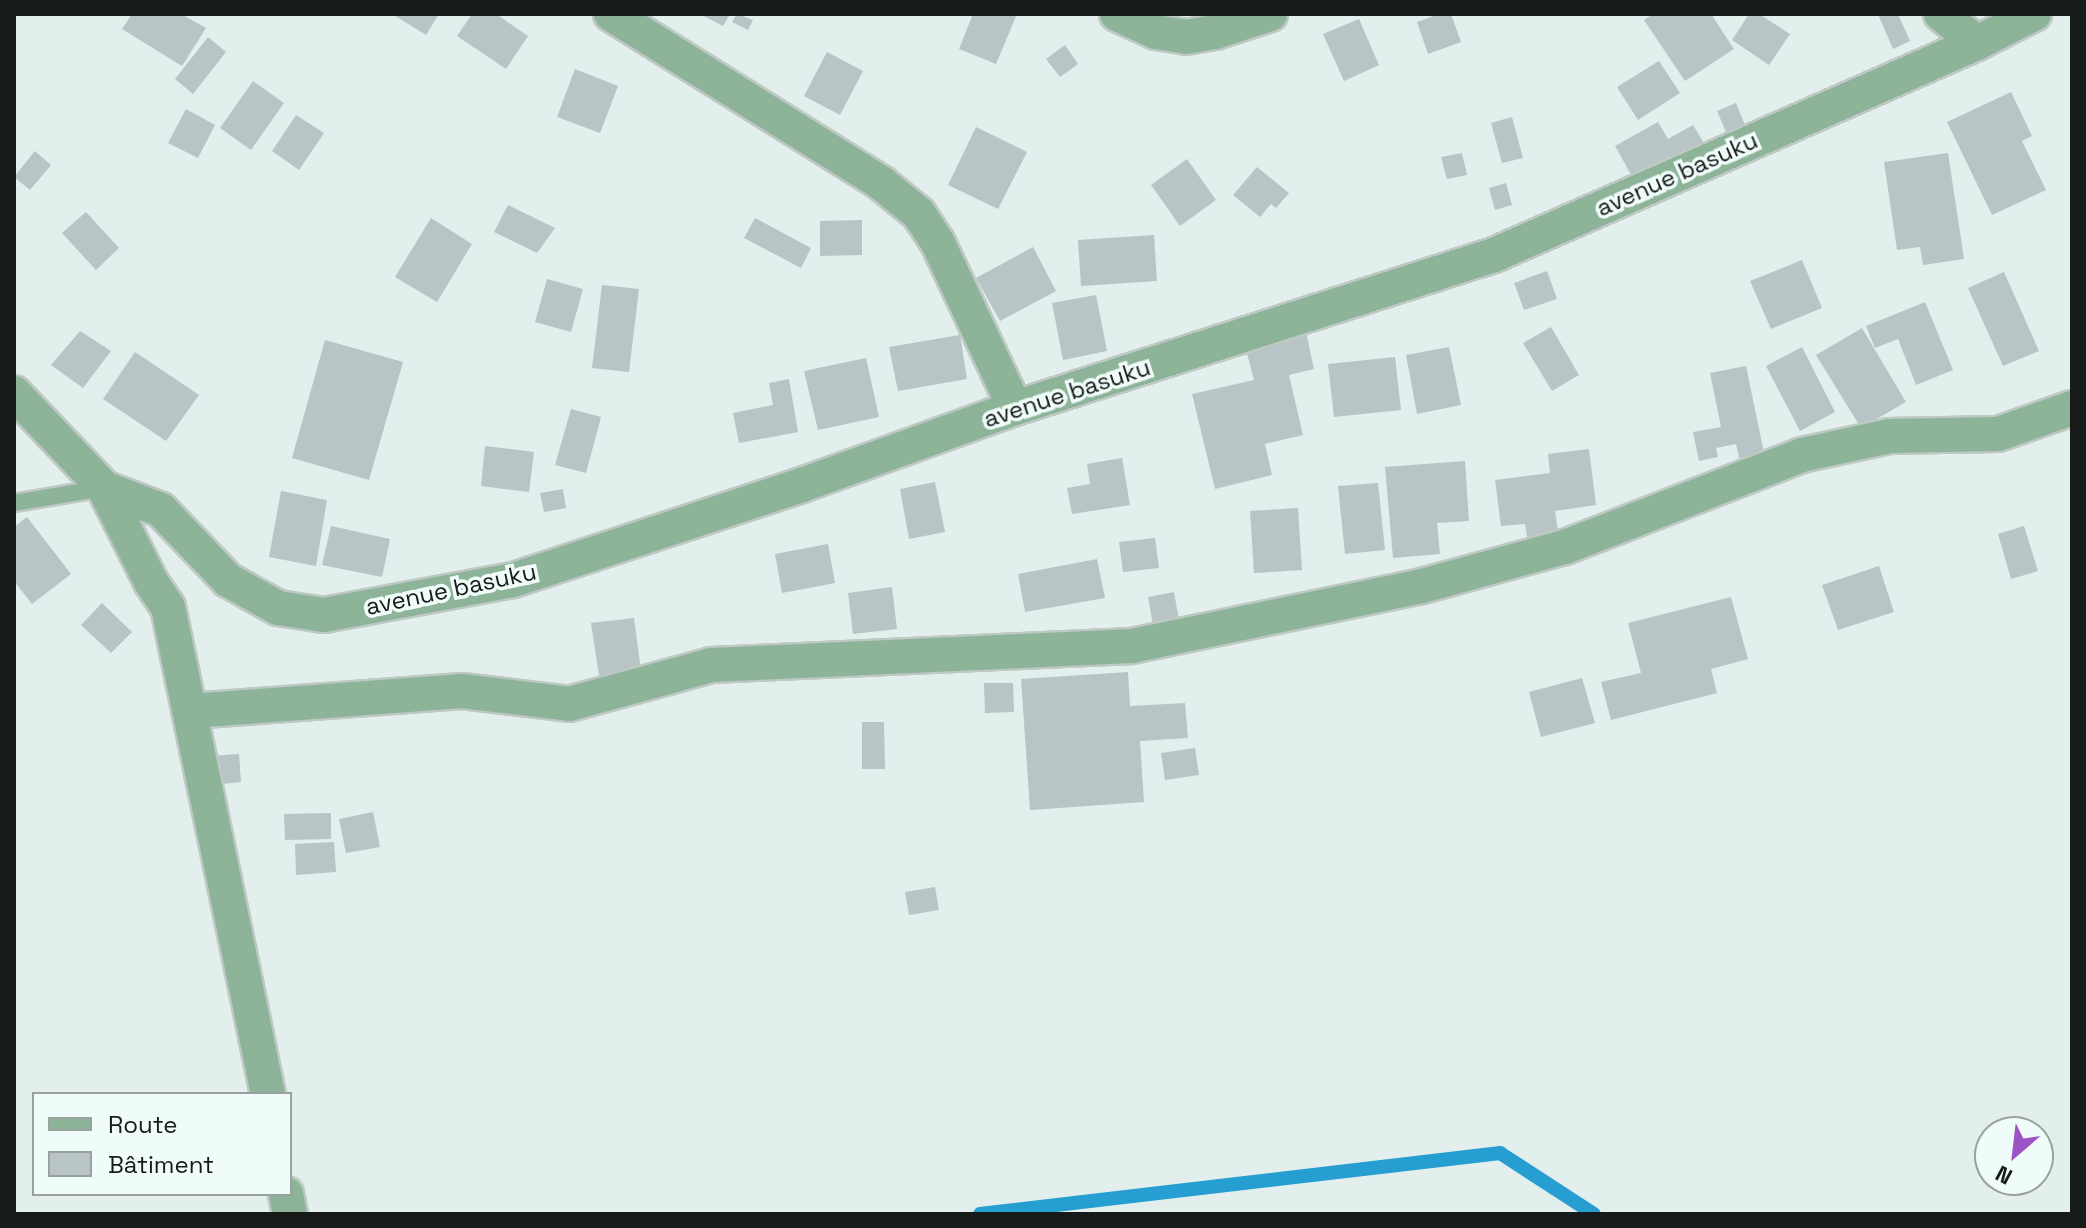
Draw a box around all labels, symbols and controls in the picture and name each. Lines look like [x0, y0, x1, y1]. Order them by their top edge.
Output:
street label: avenue basuku [1592, 126, 1762, 222]
street label: avenue basuku [980, 352, 1154, 434]
street label: avenue basuku [363, 557, 539, 621]
legend [32, 1092, 292, 1196]
text: Route [108, 1109, 177, 1140]
north arrow [1974, 1116, 2054, 1196]
text: Bâtiment [108, 1149, 214, 1180]
text: N [1991, 1160, 2017, 1191]

